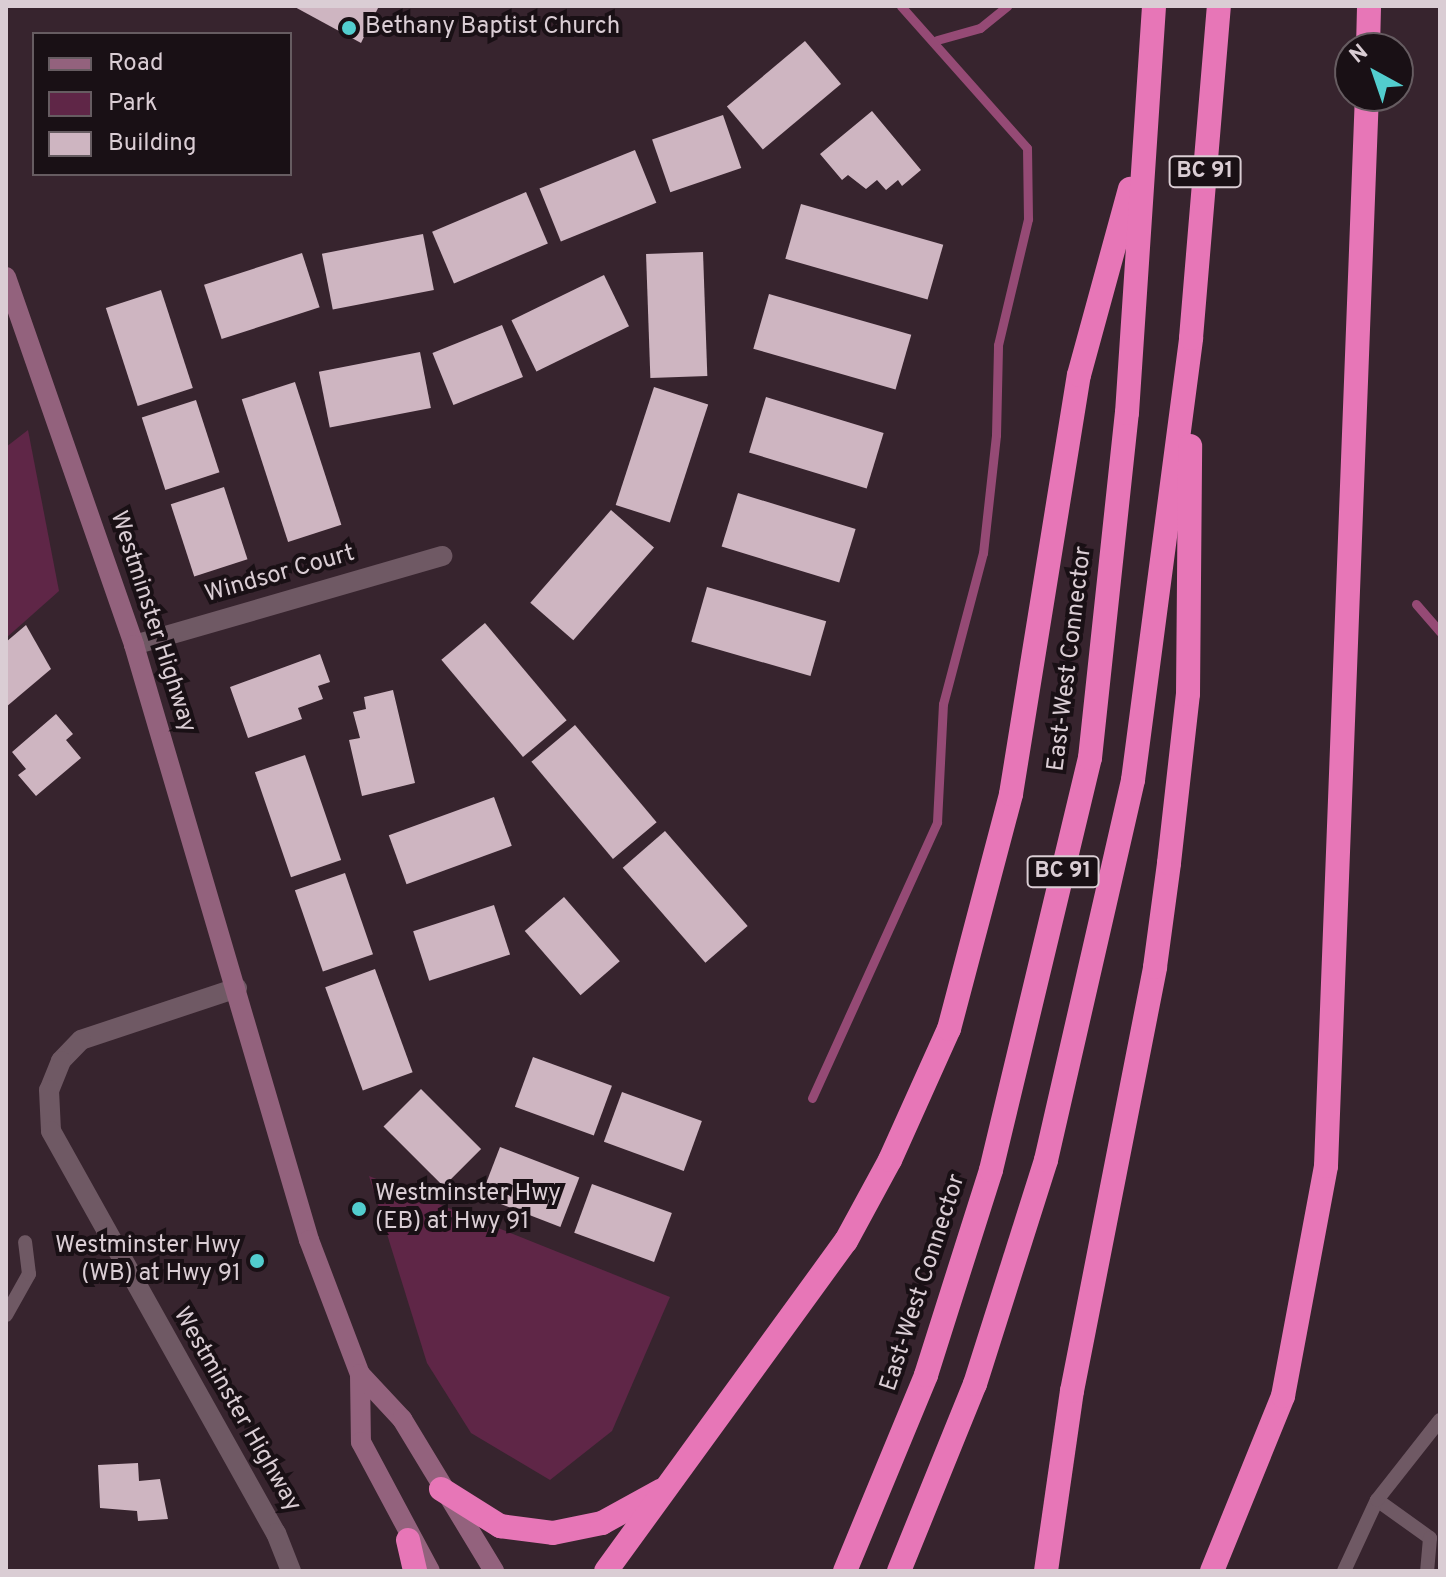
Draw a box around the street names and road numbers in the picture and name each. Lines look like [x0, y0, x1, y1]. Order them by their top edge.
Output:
road number: BC 91 [1167, 154, 1243, 190]
street label: Westminster Highway [103, 508, 201, 736]
street label: Windsor Court [202, 540, 358, 610]
street label: East-West Connector [1043, 545, 1099, 773]
road number: BC 91 [1025, 854, 1101, 890]
street label: East-West Connector [875, 1171, 973, 1395]
street label: Westminster Highway [166, 1303, 306, 1517]

